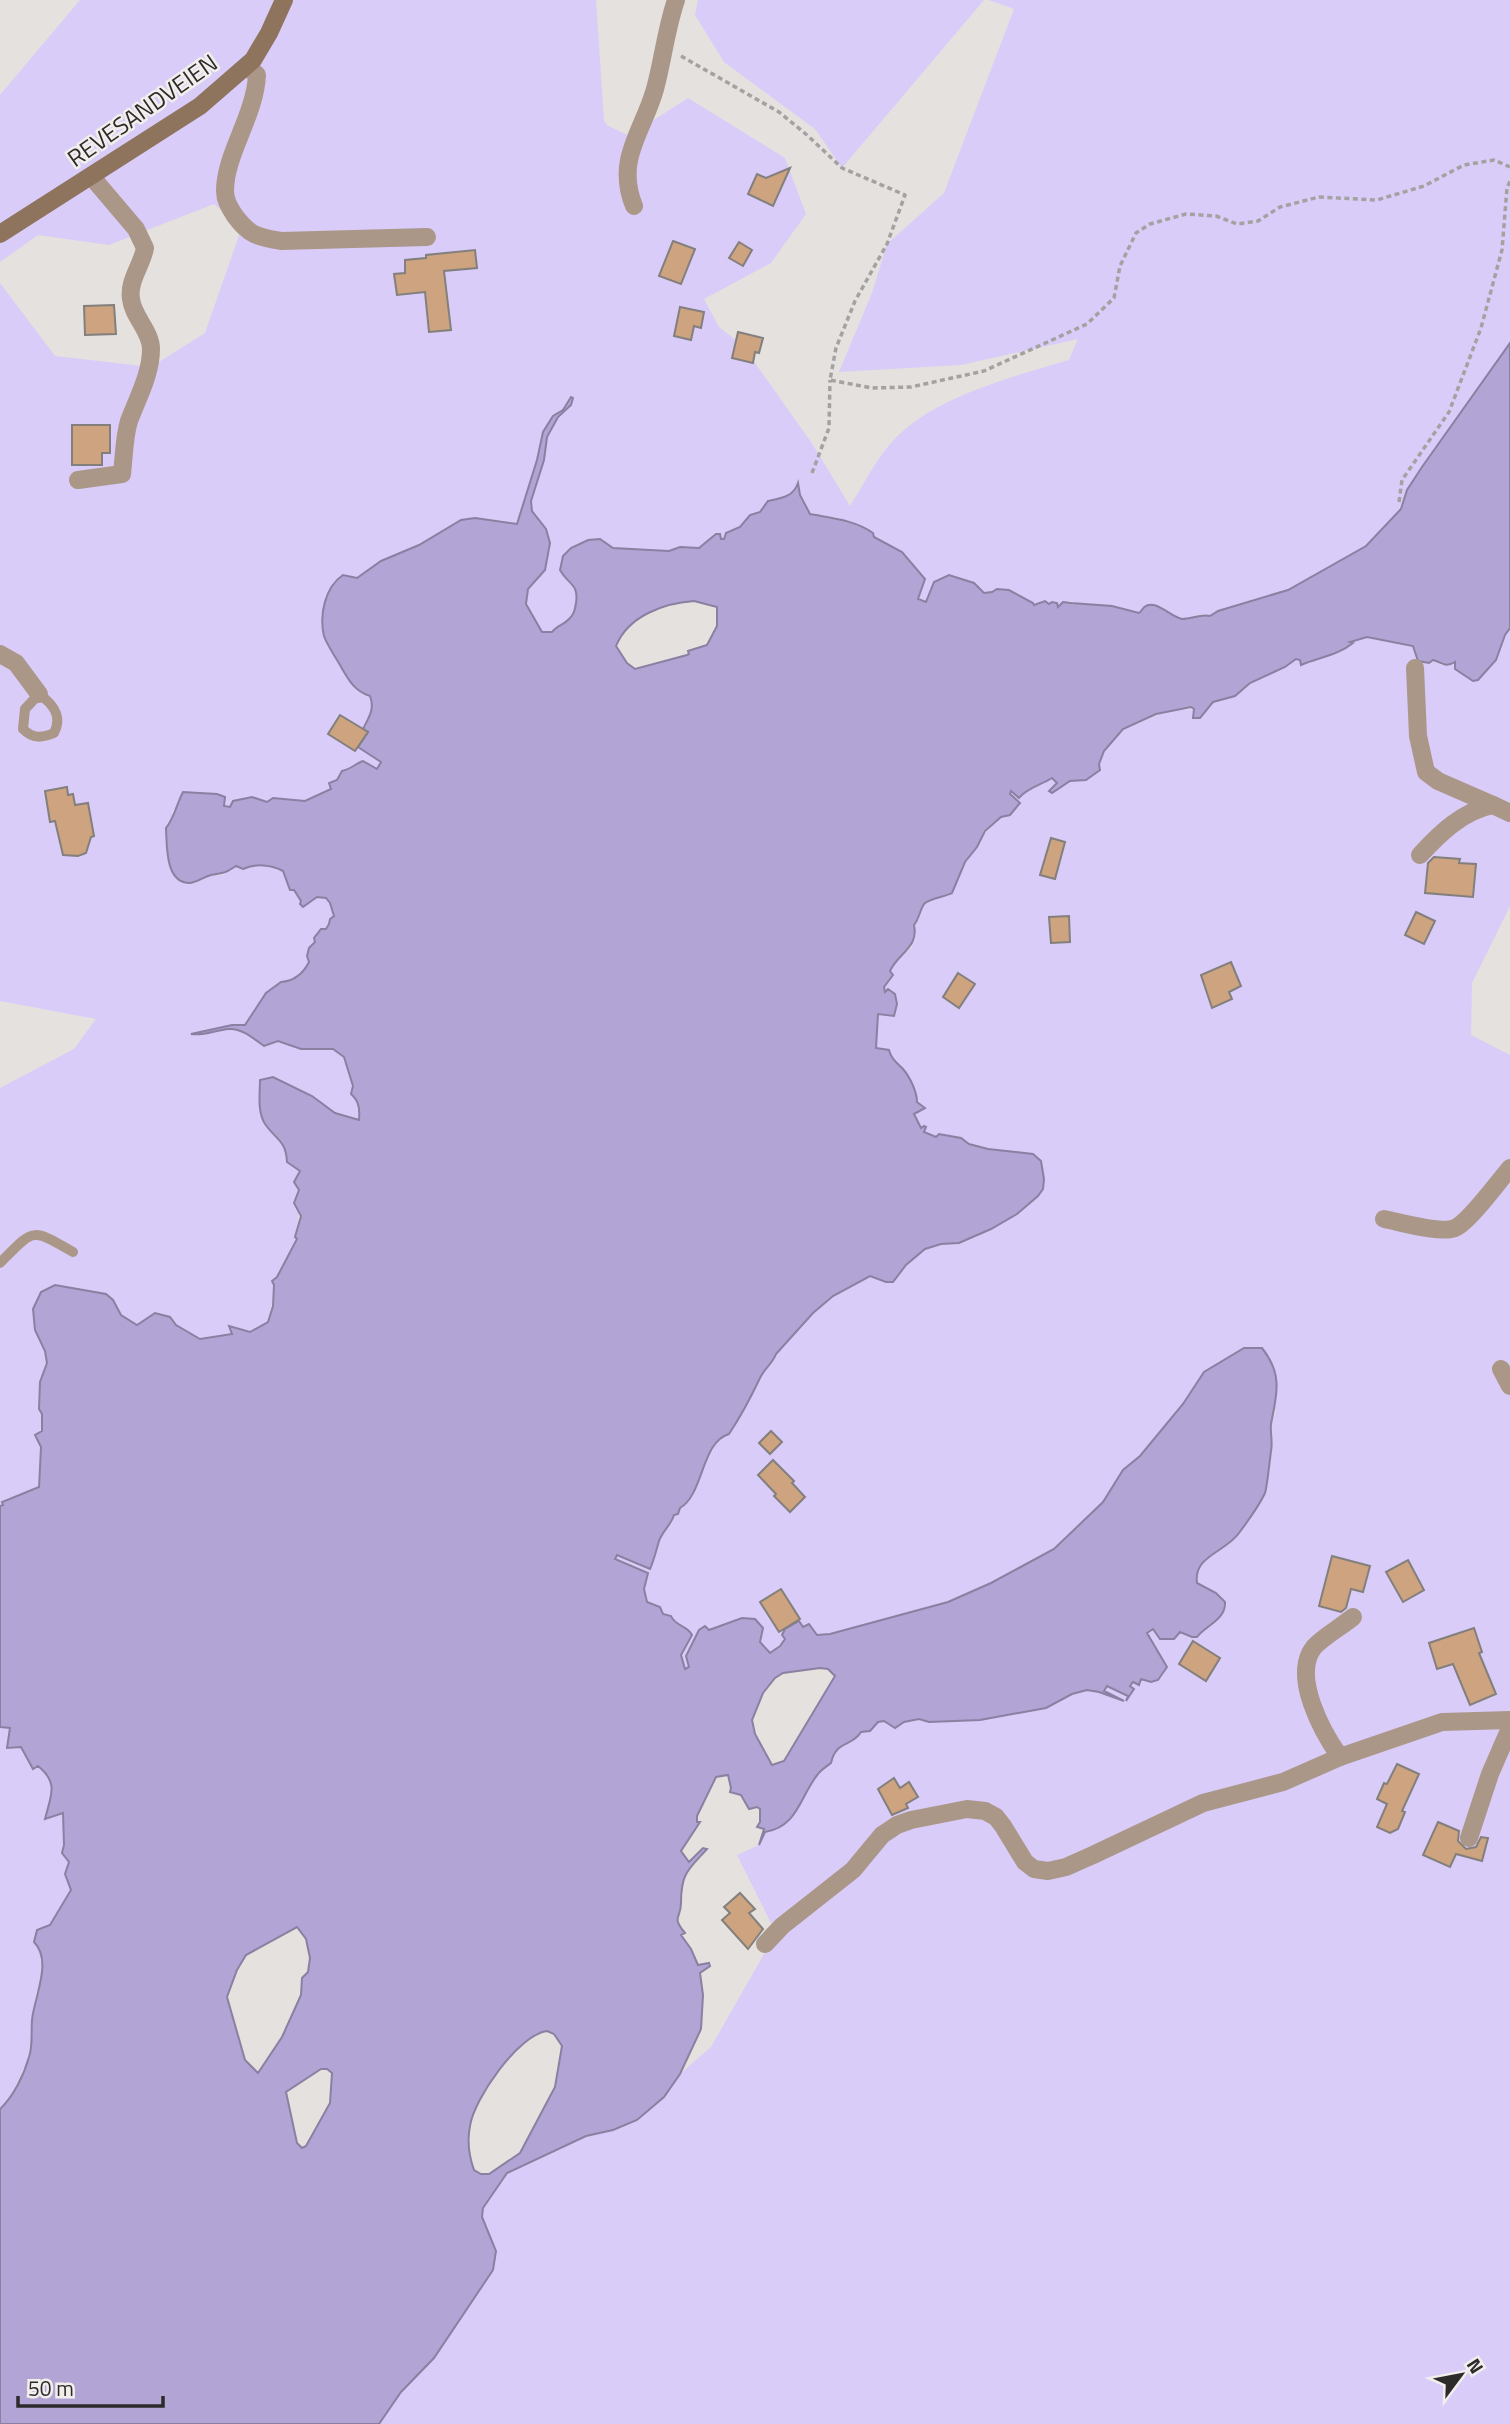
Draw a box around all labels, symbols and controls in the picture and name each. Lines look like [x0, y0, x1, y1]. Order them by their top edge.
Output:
street label: REVESANDVEIEN [59, 45, 225, 175]
north arrow [1426, 2340, 1496, 2410]
text: N [1460, 2352, 1492, 2379]
scale bar [18, 2364, 163, 2408]
text: 50 m [28, 2372, 74, 2404]

